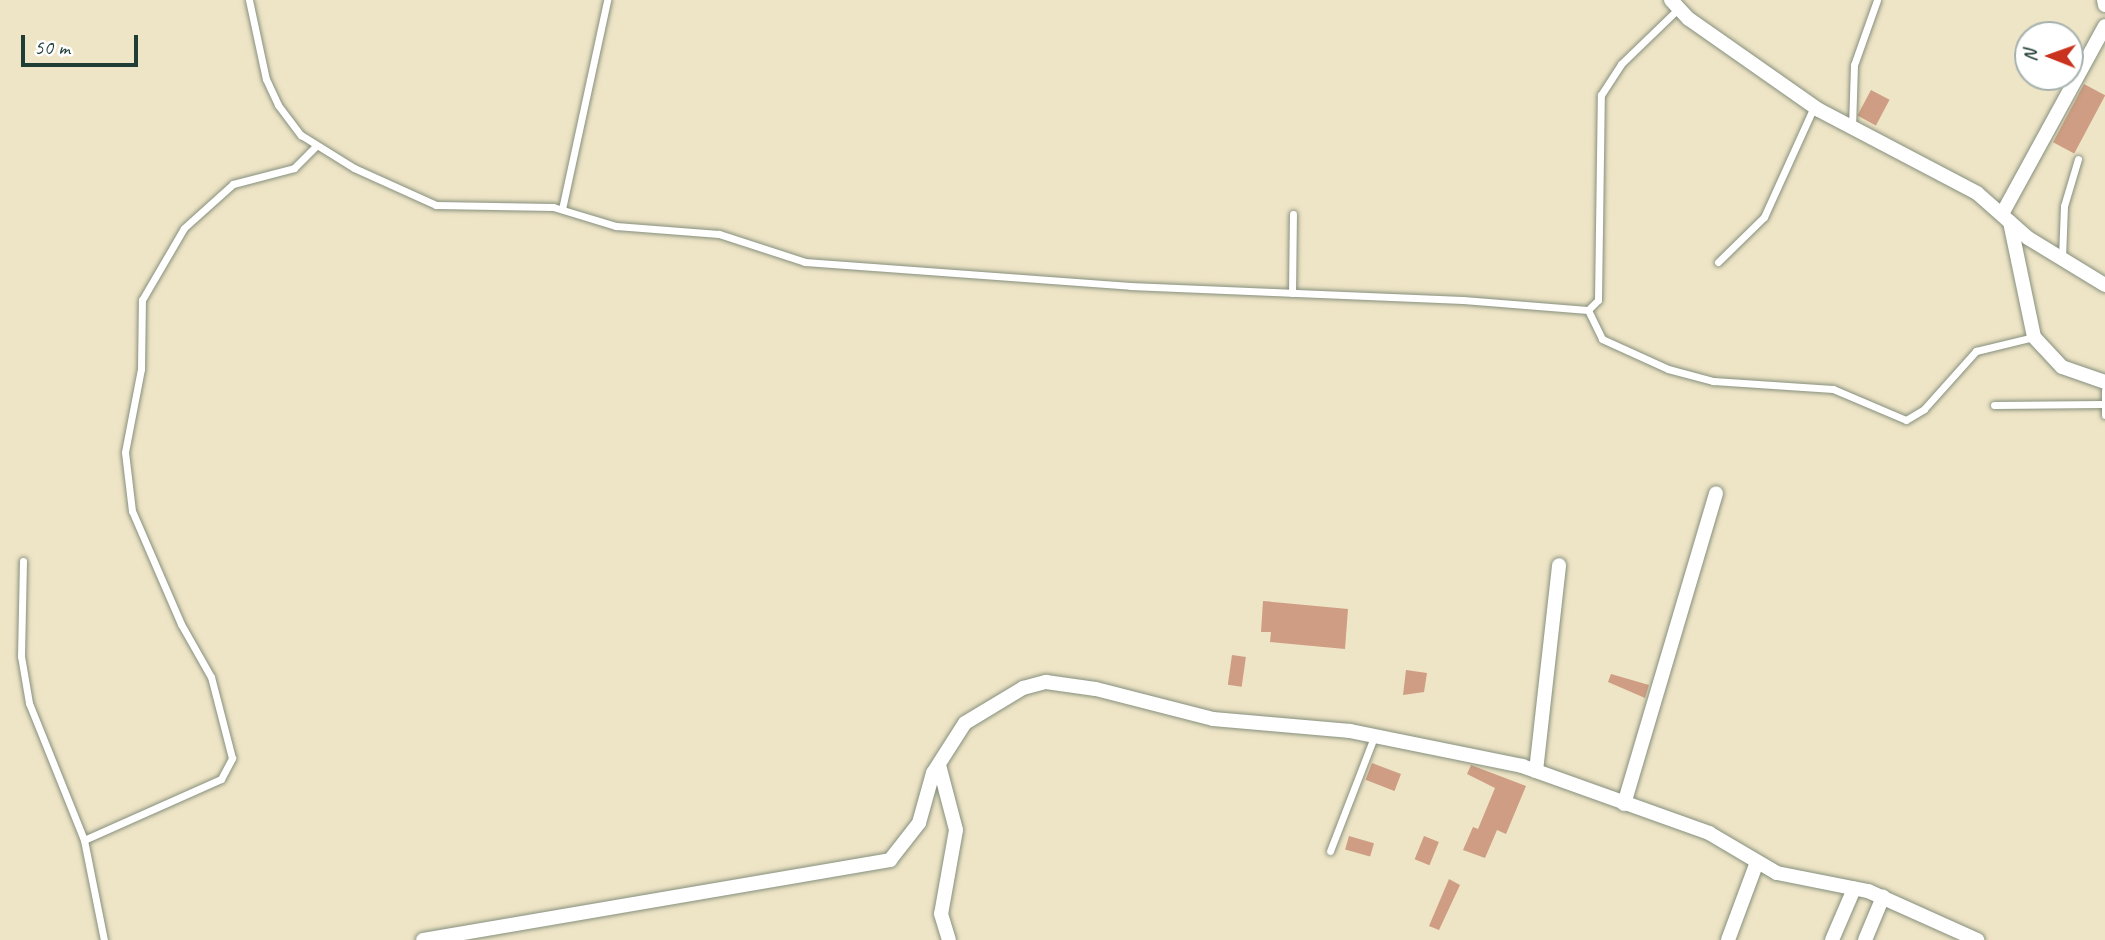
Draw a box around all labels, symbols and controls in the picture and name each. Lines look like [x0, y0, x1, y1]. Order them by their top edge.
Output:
scale bar [24, 21, 142, 65]
north arrow [2014, 21, 2084, 91]
text: 50 m [34, 34, 70, 60]
text: N [2018, 50, 2042, 62]

